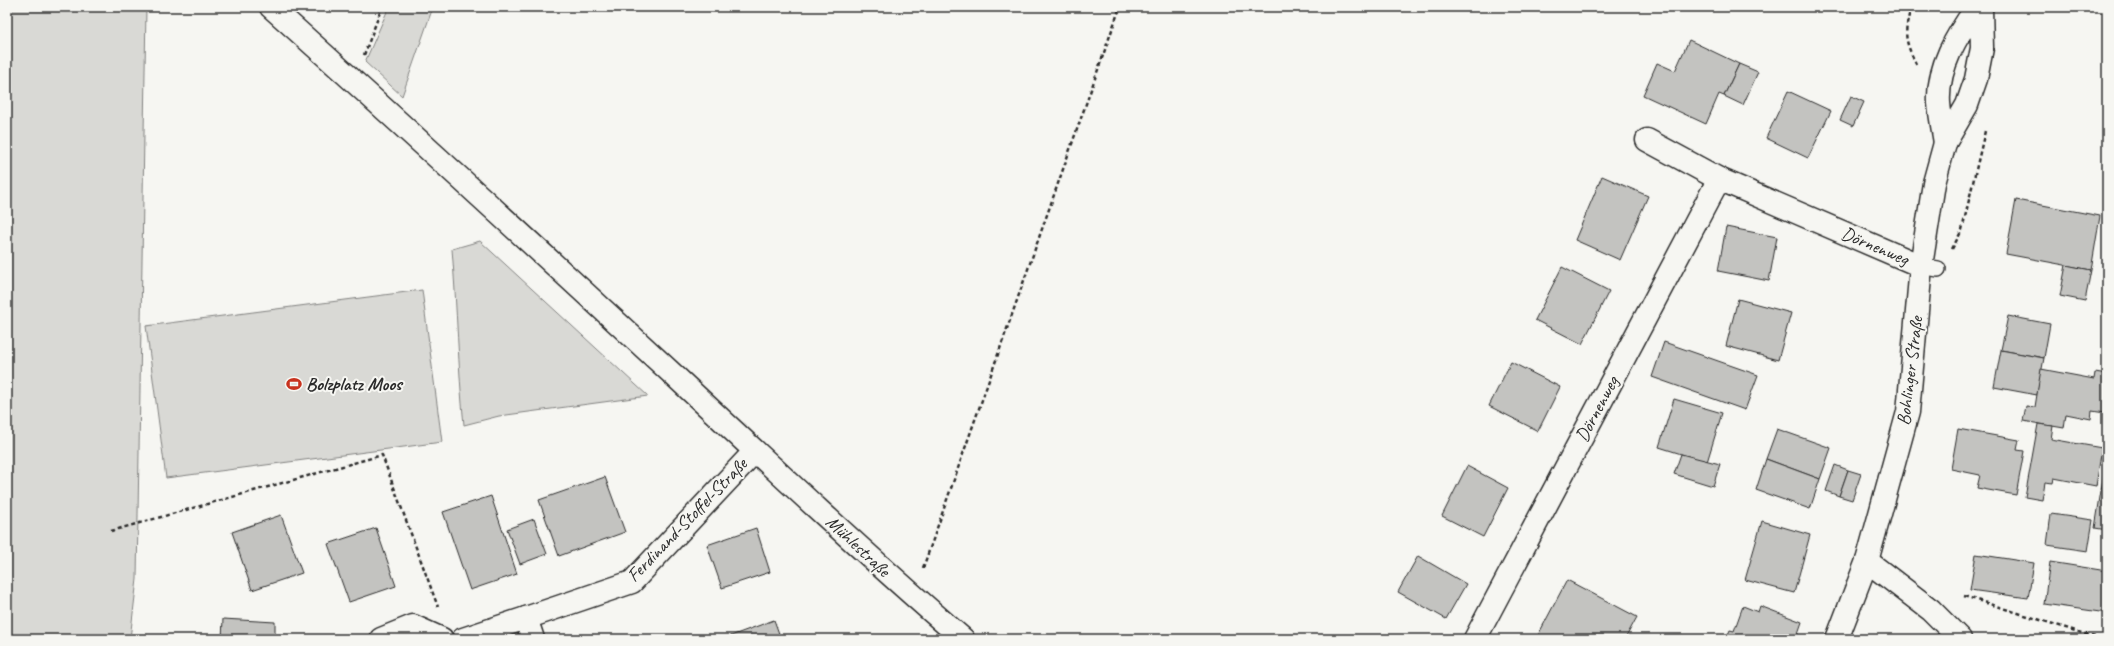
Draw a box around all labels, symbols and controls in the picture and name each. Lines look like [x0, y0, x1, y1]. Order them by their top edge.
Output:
street label: Dörnenweg [1838, 221, 1913, 271]
street label: Bohlinger Straße [1891, 313, 1929, 427]
street label: Dörnenweg [1570, 371, 1625, 446]
place label: Bolzplatz Moos [306, 372, 404, 396]
sports icon: Bolzplatz Moos [285, 375, 303, 393]
street label: Ferdinand-Stoffel-Straße [622, 452, 754, 587]
street label: Mühlestraße [821, 510, 897, 583]

